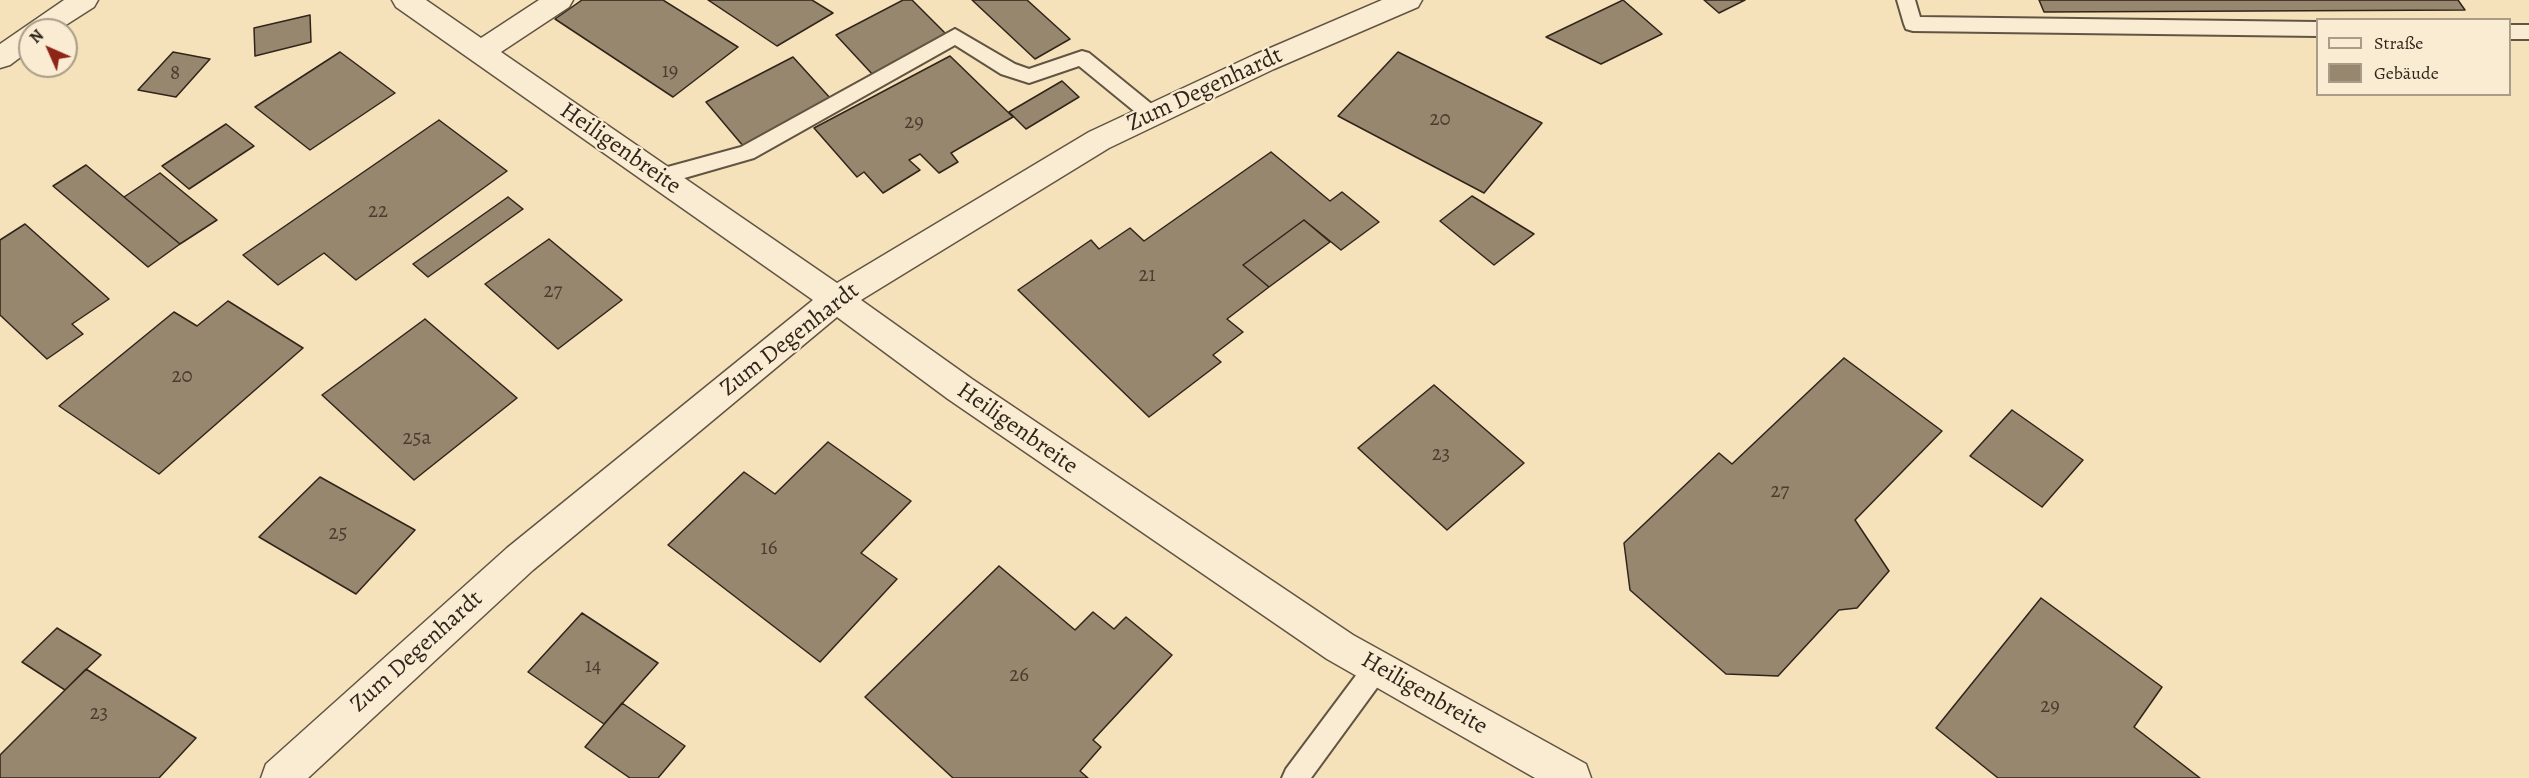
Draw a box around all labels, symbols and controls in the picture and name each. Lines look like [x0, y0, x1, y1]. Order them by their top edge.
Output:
north arrow [18, 18, 78, 78]
legend [2316, 18, 2511, 96]
text: N [25, 25, 49, 49]
text: Straße [2374, 31, 2423, 55]
street label: Zum Degenhardt [1123, 41, 1287, 139]
house number: 19 [662, 59, 678, 85]
house number: 8 [170, 61, 180, 87]
text: Gebäude [2374, 61, 2439, 85]
street label: Heiligenbreite [554, 97, 686, 201]
house number: 20 [1429, 107, 1451, 133]
house number: 29 [904, 110, 924, 136]
house number: 22 [368, 199, 388, 225]
house number: 21 [1138, 263, 1156, 289]
street label: Zum Degenhardt [715, 277, 865, 403]
house number: 27 [544, 279, 562, 305]
house number: 20 [171, 364, 193, 390]
street label: Heiligenbreite [951, 377, 1083, 481]
house number: 25a [403, 426, 431, 452]
house number: 23 [1432, 442, 1450, 468]
house number: 27 [1771, 479, 1789, 505]
house number: 25 [328, 521, 348, 547]
house number: 16 [761, 536, 777, 562]
street label: Zum Degenhardt [345, 585, 489, 719]
street label: Heiligenbreite [1356, 646, 1492, 742]
house number: 14 [585, 654, 601, 680]
house number: 26 [1009, 663, 1029, 689]
house number: 29 [2040, 694, 2060, 720]
house number: 23 [90, 701, 108, 727]

